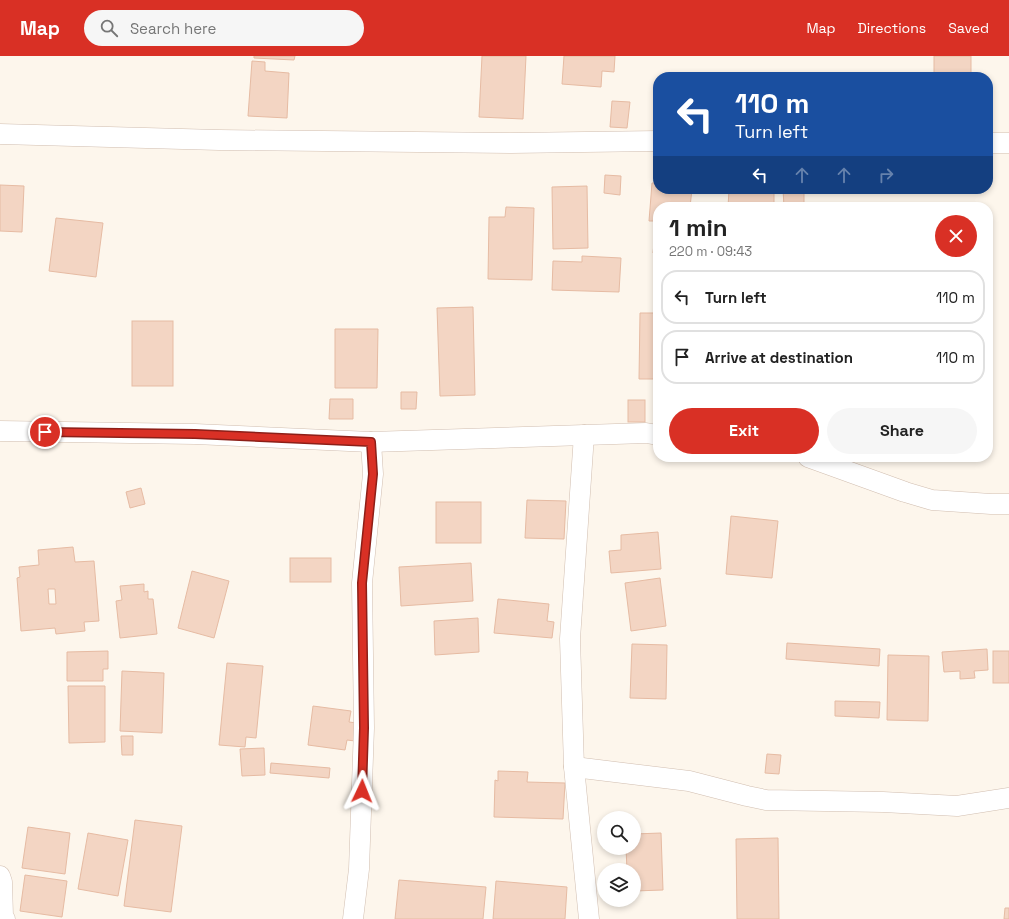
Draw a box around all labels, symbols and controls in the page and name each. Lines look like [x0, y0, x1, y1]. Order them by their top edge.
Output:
search box [84, 10, 364, 46]
text: Map [20, 16, 60, 41]
icon: search [98, 17, 120, 39]
text: Search here [130, 19, 216, 38]
text: Map [806, 19, 836, 37]
text: Directions [858, 19, 926, 37]
text: Saved [948, 19, 989, 37]
text: 110 m [735, 85, 809, 121]
icon: left [669, 88, 721, 140]
text: Turn left [735, 120, 808, 143]
icon: left [749, 164, 771, 186]
icon: ahead [791, 164, 813, 186]
icon: ahead [833, 164, 855, 186]
icon: right [875, 164, 897, 186]
text: 1 min [669, 212, 728, 243]
button: close [935, 215, 977, 257]
text: 220 m · 09:43 [669, 243, 752, 260]
icon: left [671, 286, 693, 308]
text: Turn left [705, 288, 767, 307]
text: 110 m [936, 288, 975, 307]
icon: arrive [671, 346, 693, 368]
text: Arrive at destination [705, 348, 853, 367]
text: 110 m [936, 348, 975, 367]
button: Exit [669, 408, 819, 454]
button: Share [827, 408, 977, 454]
pin [28, 415, 62, 449]
icon: arrive [34, 421, 56, 443]
position arrow [341, 770, 383, 812]
map controls [597, 811, 641, 907]
button: search [597, 811, 641, 855]
button: layers [597, 863, 641, 907]

